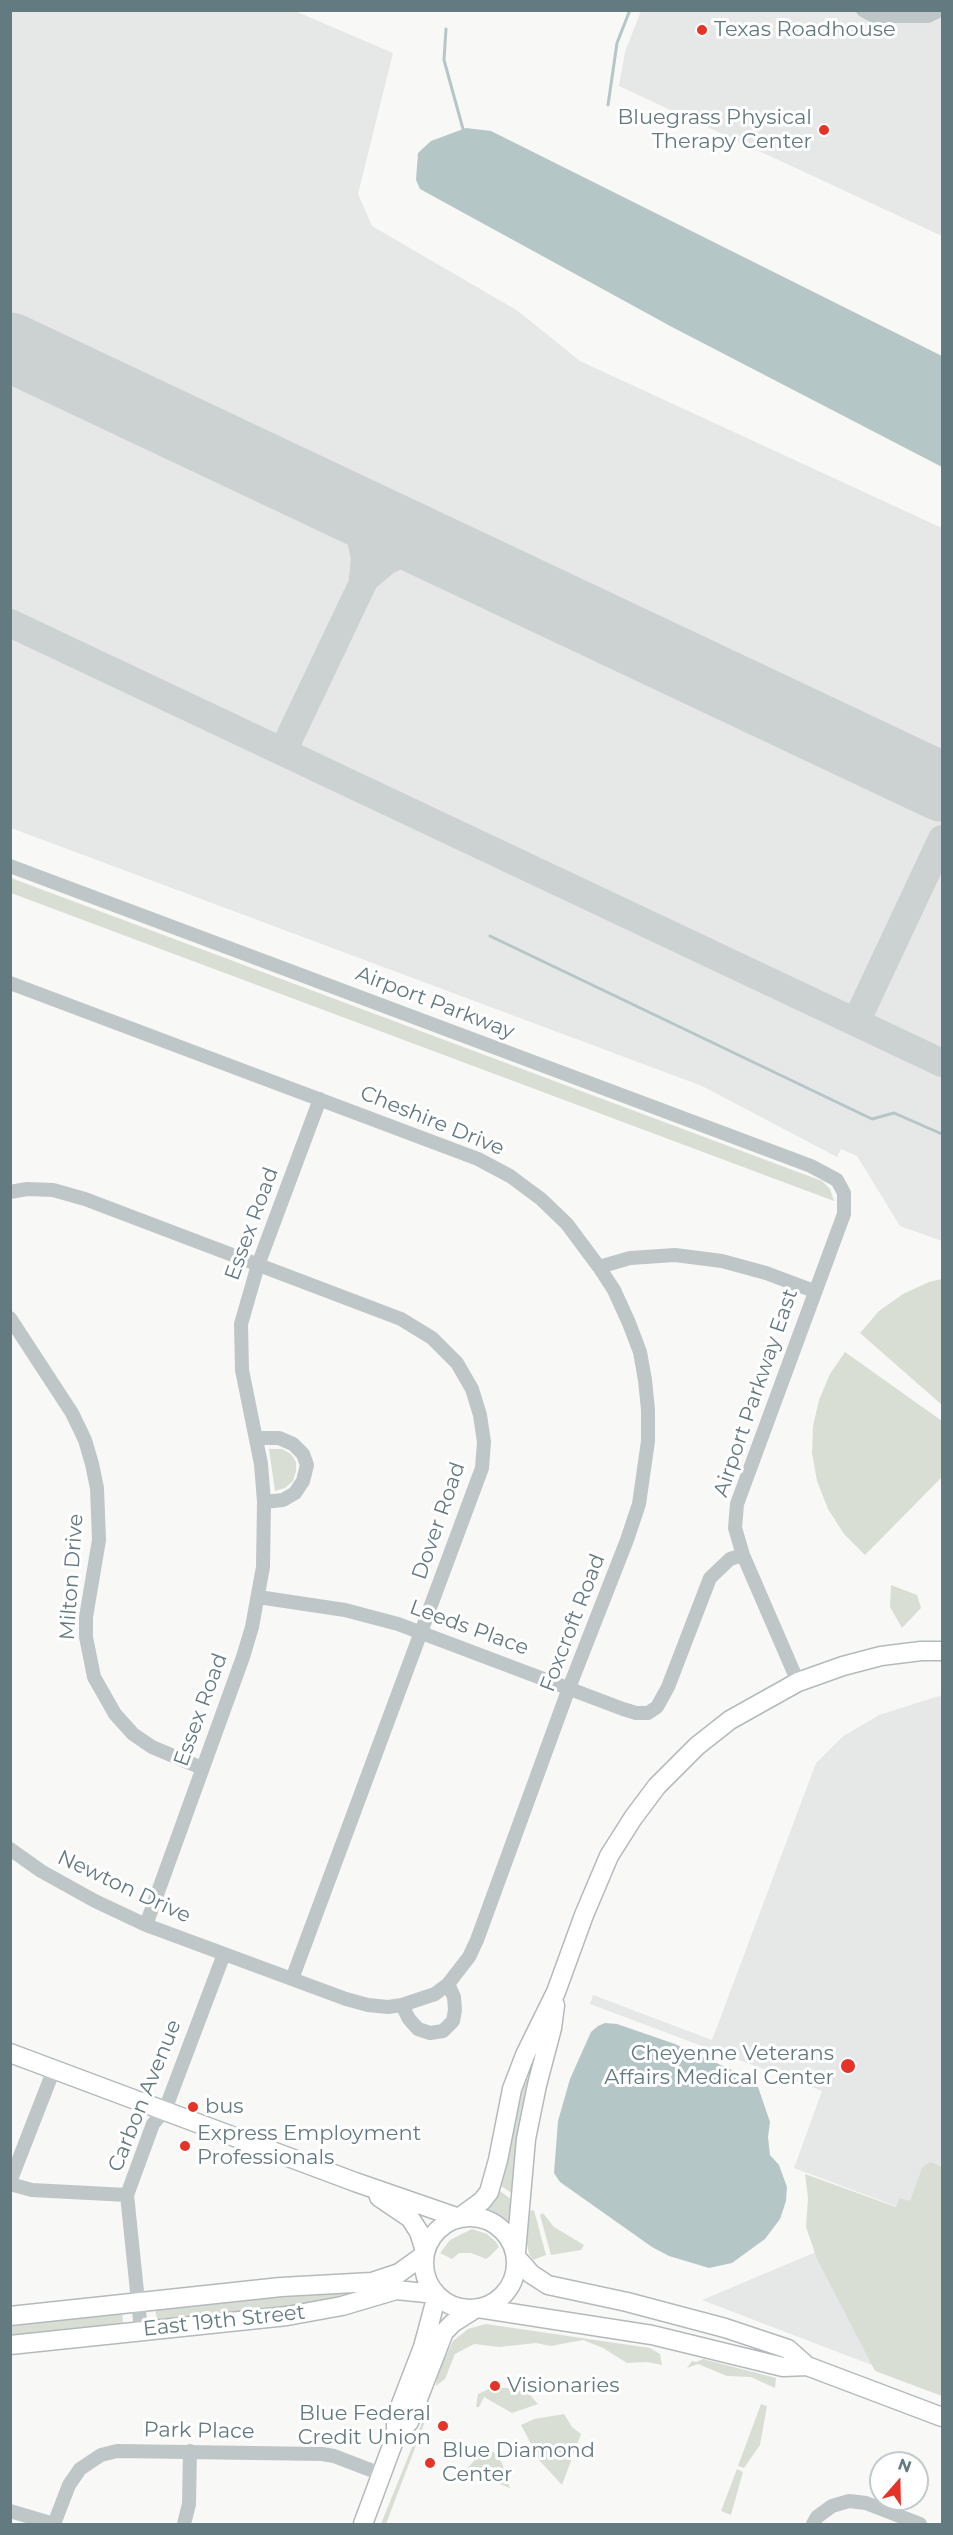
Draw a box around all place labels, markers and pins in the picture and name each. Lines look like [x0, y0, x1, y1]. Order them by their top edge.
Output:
place label: Texas Roadhouse [714, 17, 896, 43]
marker: Texas Roadhouse [695, 23, 709, 37]
place label: Bluegrass Physical Therapy Center [618, 105, 812, 155]
marker: Bluegrass Physical Therapy Center [817, 123, 831, 137]
place label: Cheyenne Veterans Affairs Medical Center [604, 2041, 834, 2091]
marker: Cheyenne Veterans Affairs Medical Center [839, 2057, 857, 2075]
place label: bus [205, 2094, 244, 2120]
marker: bus [186, 2100, 200, 2114]
place label: Express Employment Professionals [197, 2121, 421, 2171]
marker: Express Employment Professionals [178, 2139, 192, 2153]
place label: Visionaries [507, 2373, 619, 2399]
marker: Visionaries [488, 2379, 502, 2393]
place label: Blue Federal Credit Union [298, 2401, 431, 2451]
marker: Blue Federal Credit Union [436, 2419, 450, 2433]
place label: Blue Diamond Center [442, 2438, 595, 2488]
marker: Blue Diamond Center [423, 2456, 437, 2470]

